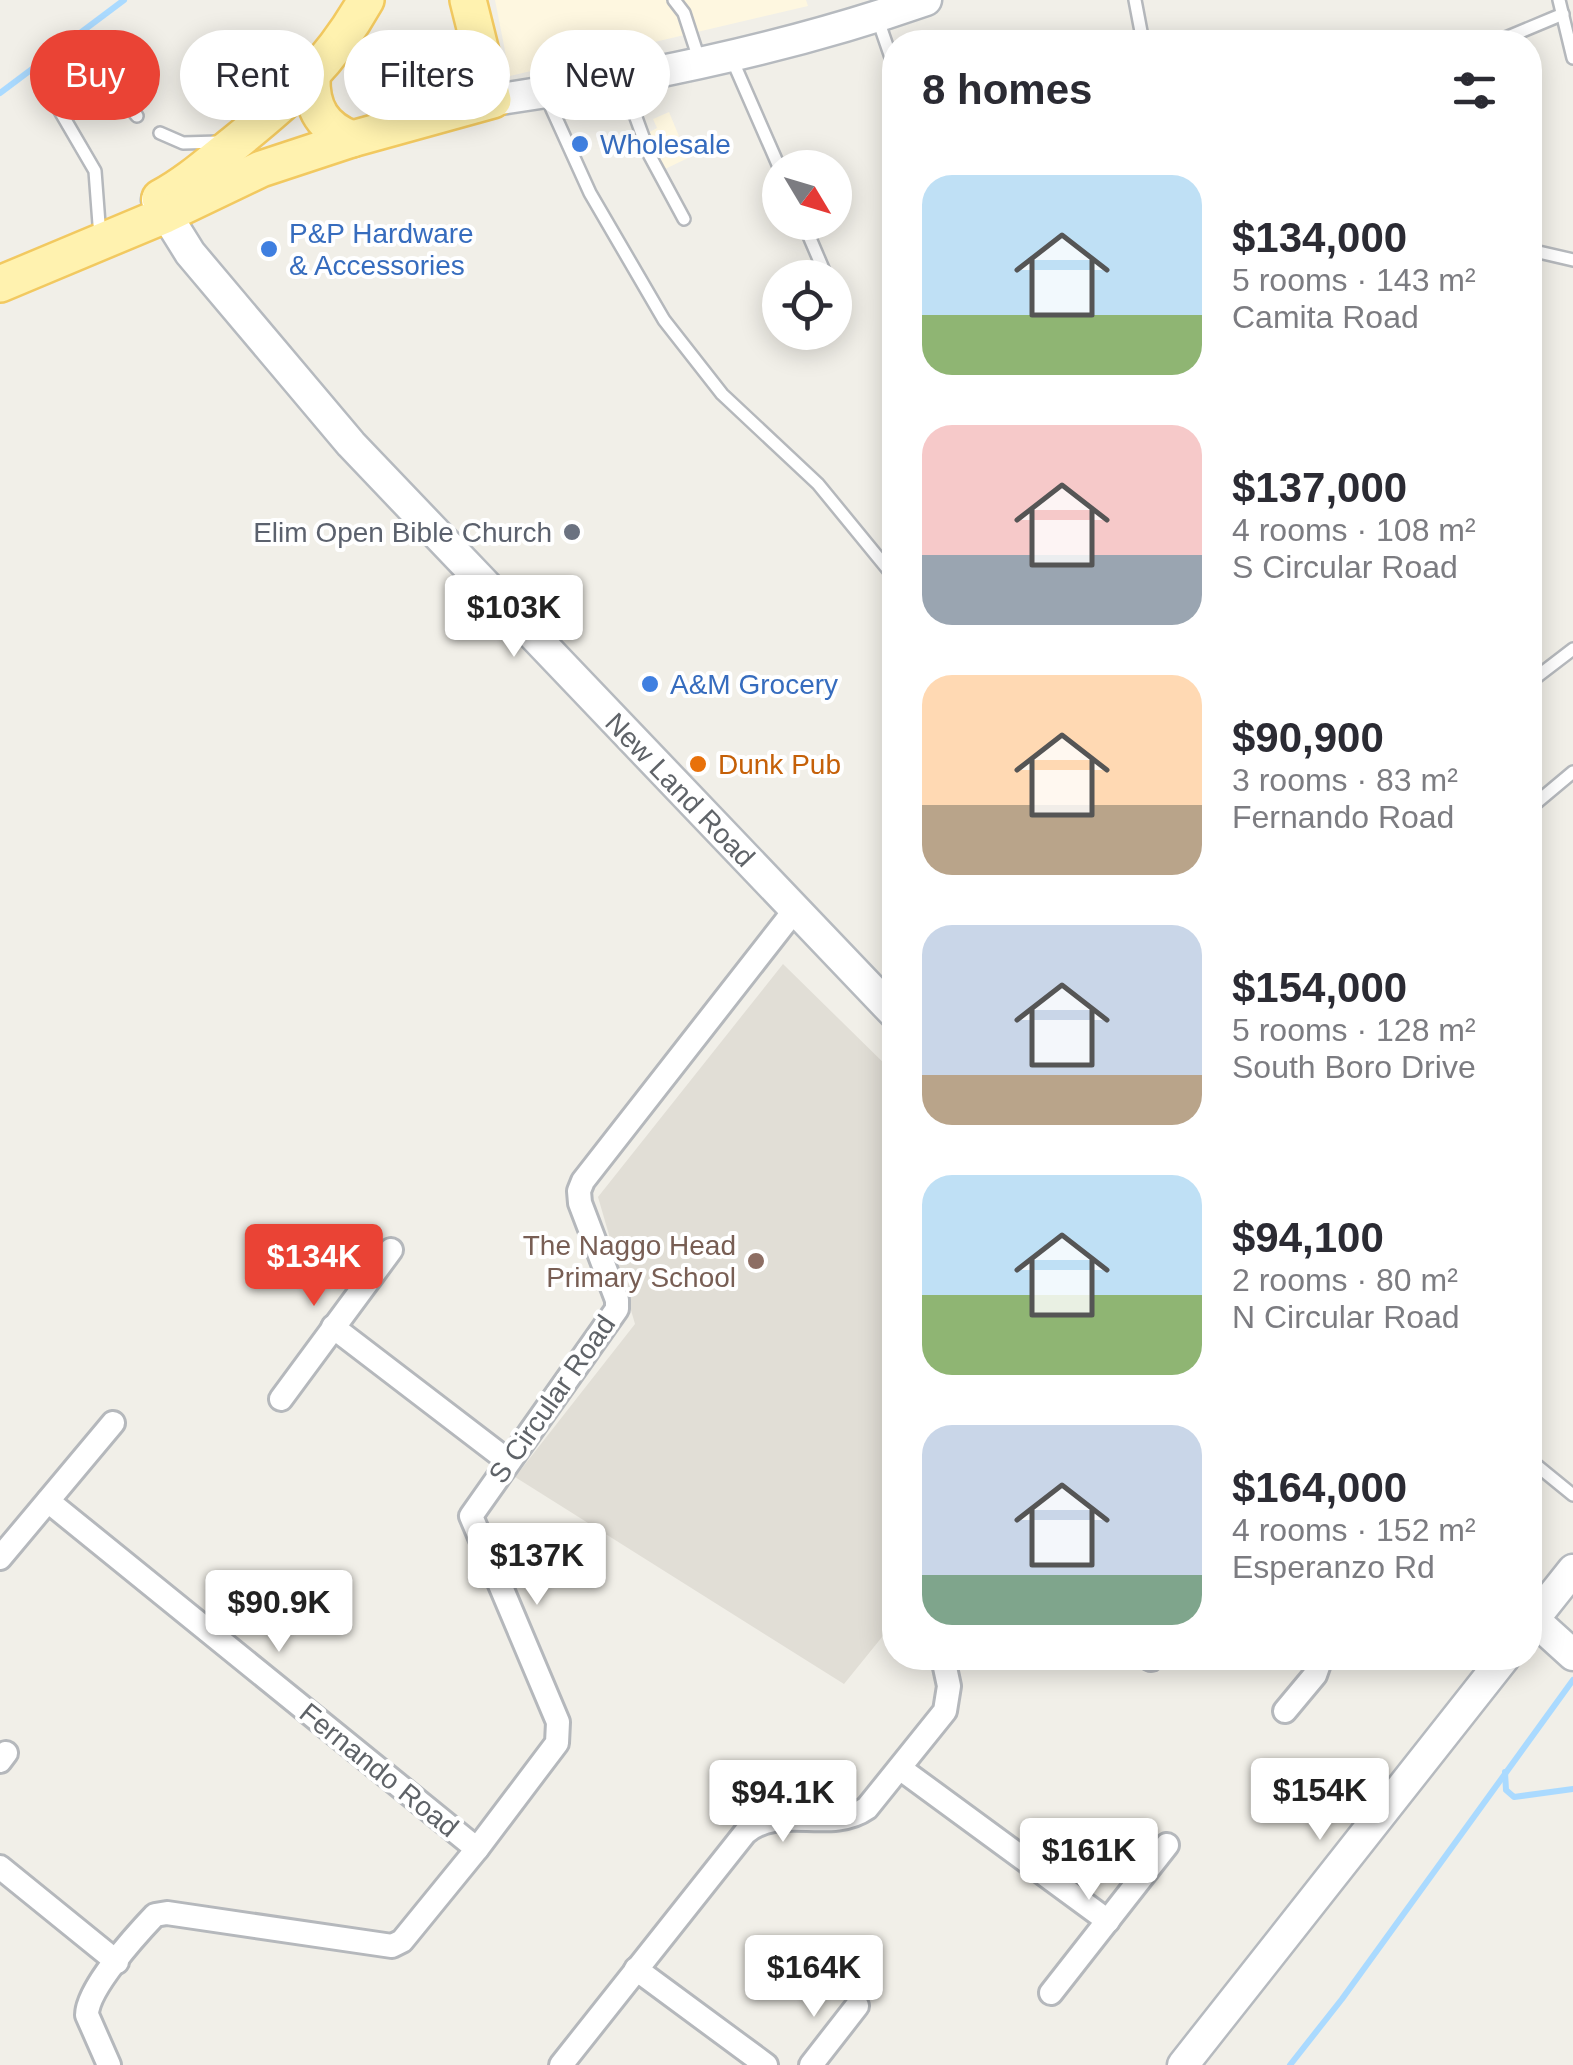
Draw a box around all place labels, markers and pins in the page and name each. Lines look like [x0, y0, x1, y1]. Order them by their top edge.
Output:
place label: Wholesale [600, 129, 731, 160]
marker: Wholesale [569, 133, 591, 155]
place label: P&P Hardware & Accessories [289, 218, 474, 281]
marker: P&P Hardware & Accessories [258, 238, 280, 260]
place label: Elim Open Bible Church [253, 517, 552, 548]
marker: Elim Open Bible Church [561, 521, 583, 543]
pin: $103K [444, 575, 584, 660]
place label: A&M Grocery [670, 669, 838, 700]
marker: A&M Grocery [639, 673, 661, 695]
place label: Dunk Pub [718, 749, 841, 780]
marker: Dunk Pub [687, 753, 709, 775]
pin: $134K [244, 1224, 384, 1309]
place label: The Naggo Head Primary School [523, 1230, 736, 1293]
marker: The Naggo Head Primary School [745, 1250, 767, 1272]
pin: $137K [467, 1523, 607, 1608]
pin: $90.9K [198, 1570, 360, 1655]
pin: $154K [1250, 1758, 1390, 1843]
pin: $94.1K [702, 1760, 864, 1845]
pin: $161K [1019, 1818, 1159, 1903]
pin: $164K [744, 1935, 884, 2020]

